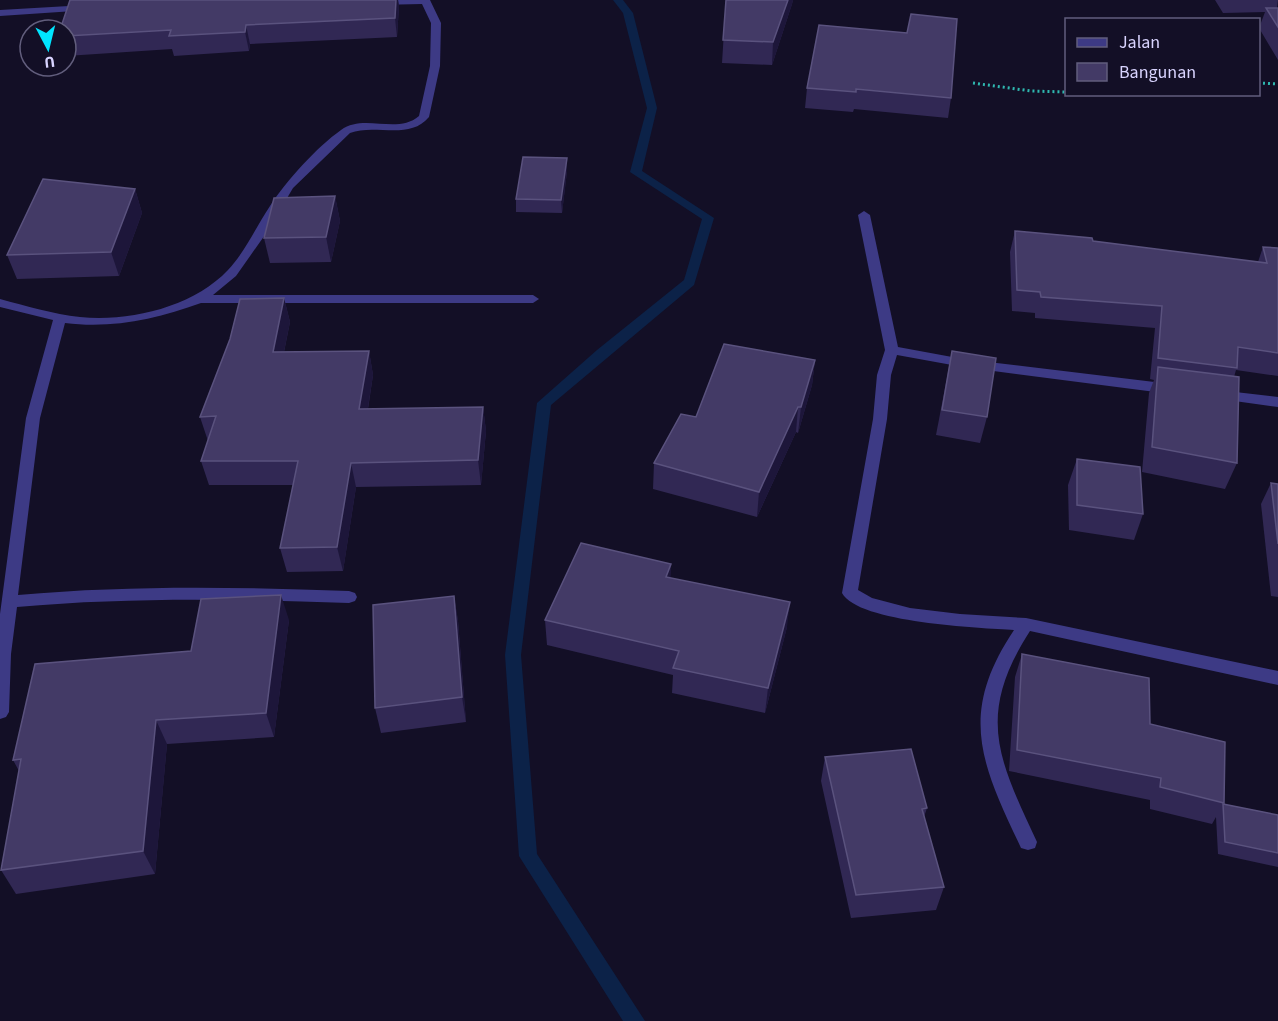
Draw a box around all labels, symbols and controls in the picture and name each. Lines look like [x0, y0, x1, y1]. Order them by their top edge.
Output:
north arrow [18, 18, 78, 78]
legend [1065, 18, 1260, 96]
text: Jalan [1119, 30, 1160, 55]
text: U [43, 50, 56, 73]
text: Bangunan [1119, 60, 1196, 85]

